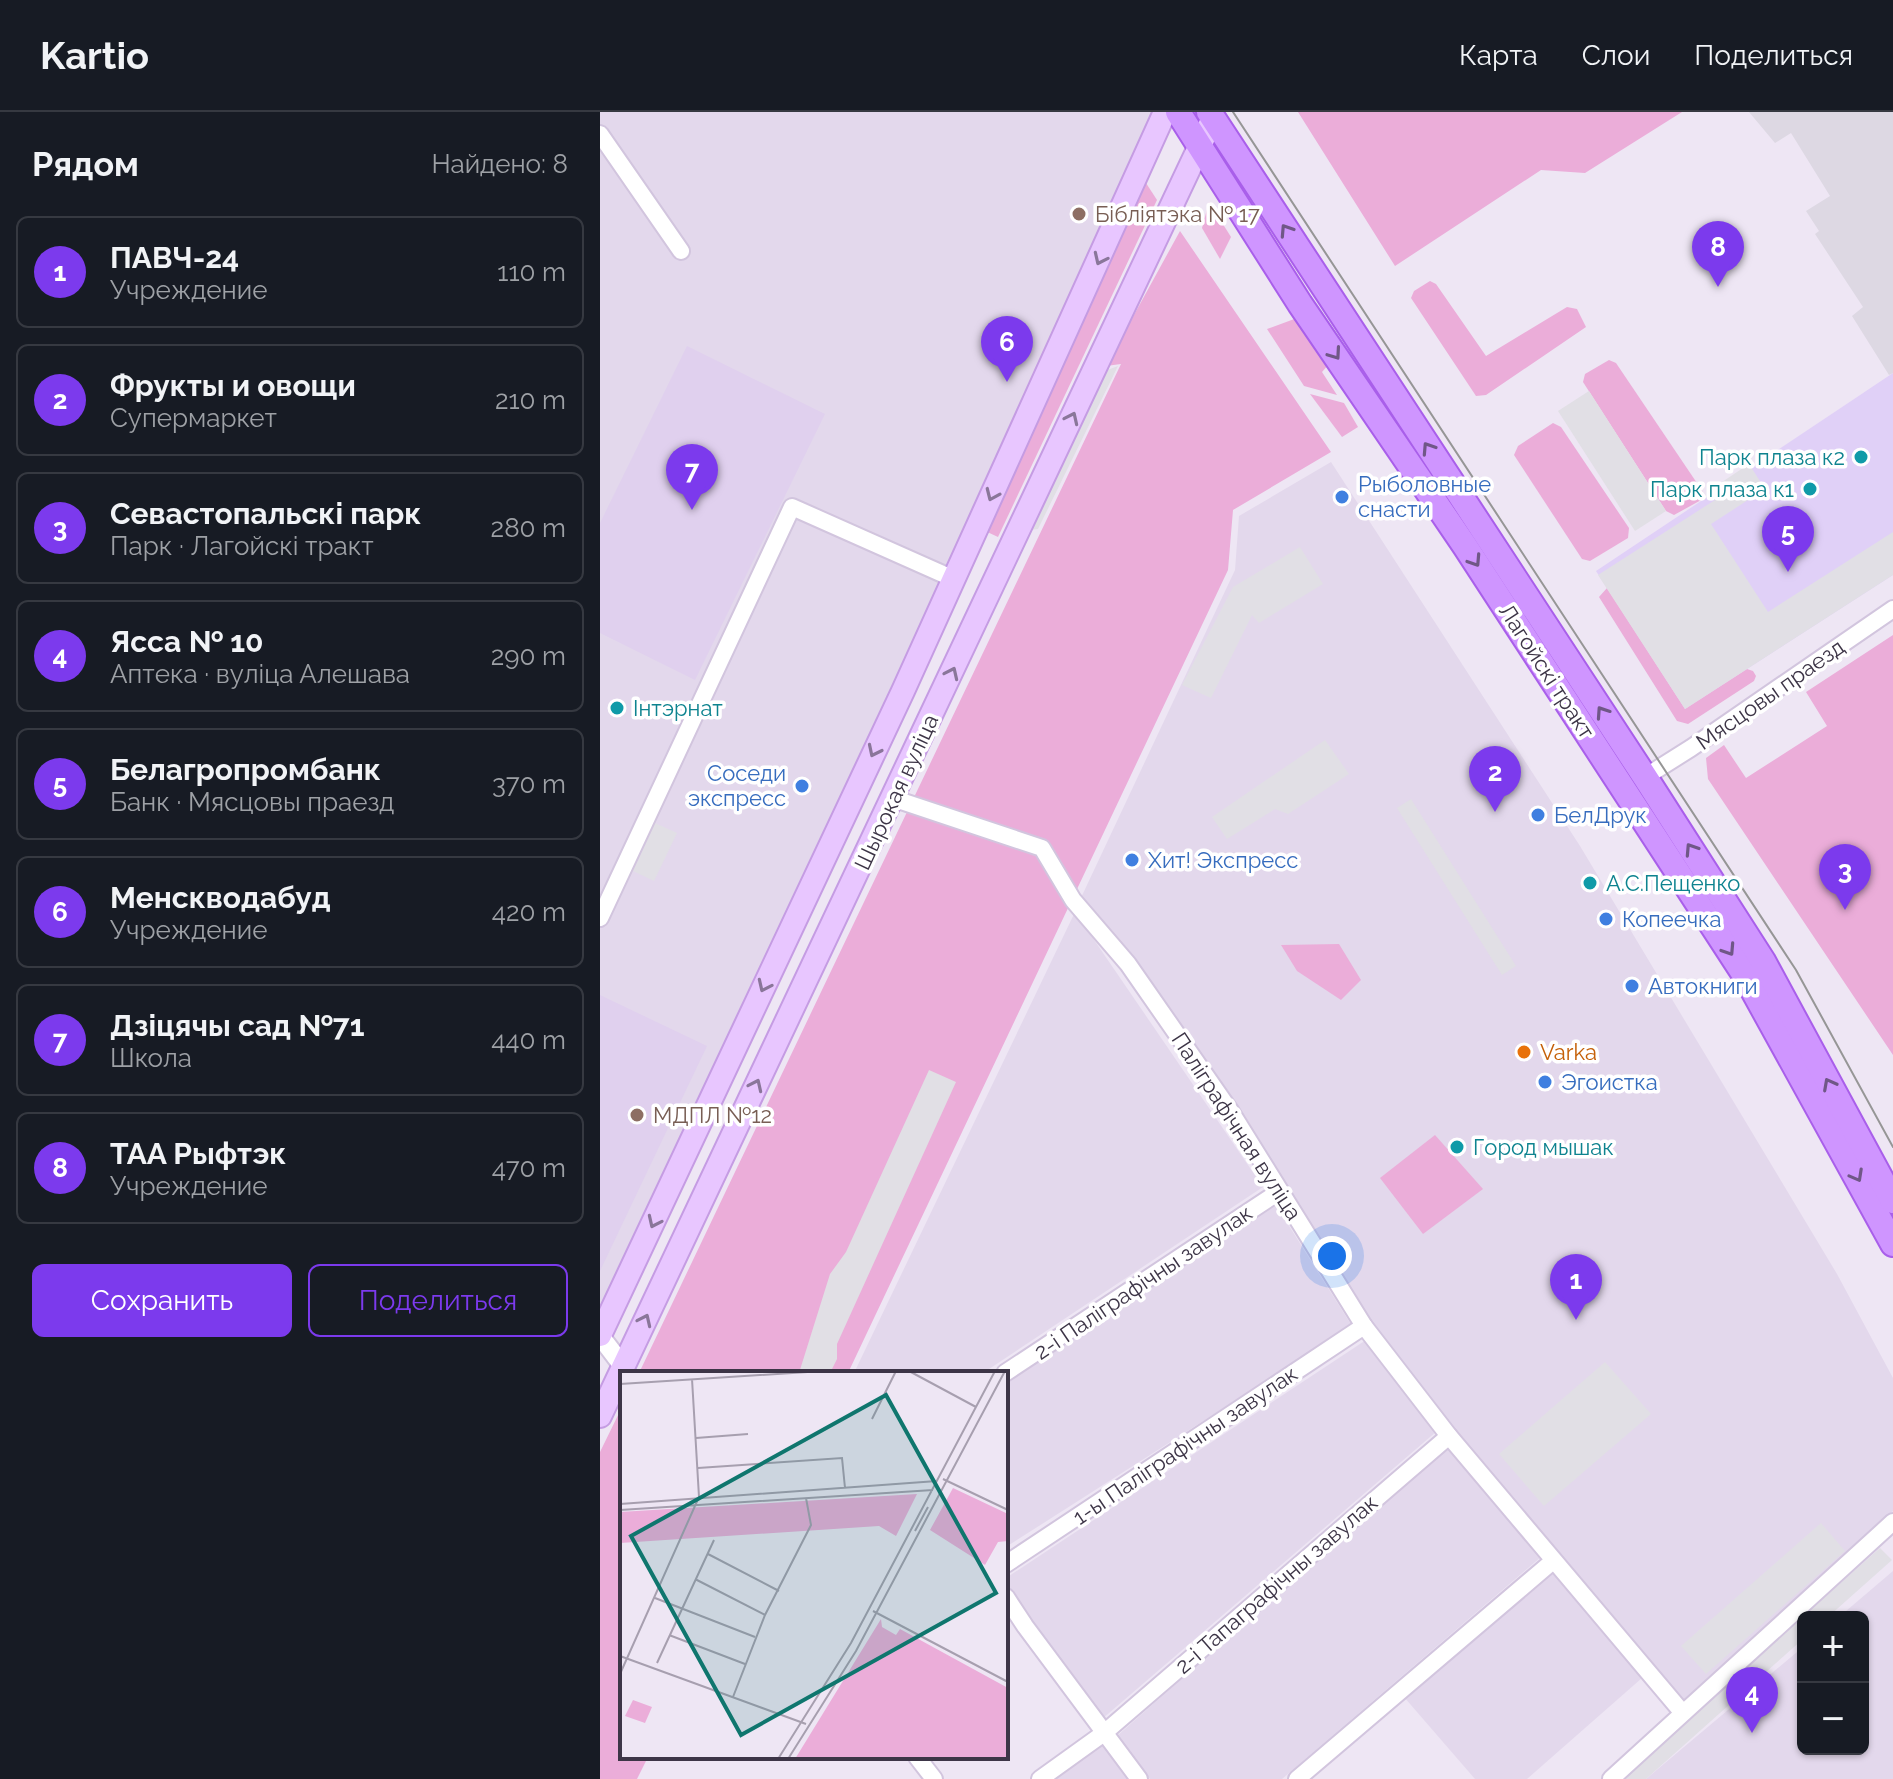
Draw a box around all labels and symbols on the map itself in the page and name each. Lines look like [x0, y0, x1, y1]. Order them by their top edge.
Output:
place label: Бібліятэка № 17 [1095, 201, 1260, 227]
marker: Бібліятэка № 17 [1070, 205, 1088, 223]
pin: 8 [1692, 221, 1744, 287]
one-way arrow [1280, 225, 1295, 239]
one-way arrow [1094, 250, 1110, 265]
pin: 6 [981, 316, 1033, 382]
one-way arrow [1325, 345, 1340, 359]
one-way arrow [1062, 411, 1078, 426]
one-way arrow [1423, 442, 1438, 456]
pin: 7 [666, 444, 718, 510]
place label: Парк плаза к2 [1699, 444, 1845, 470]
marker: Парк плаза к2 [1852, 448, 1870, 466]
place label: Рыболовные снасти [1358, 471, 1491, 522]
place label: Парк плаза к1 [1650, 476, 1794, 502]
marker: Парк плаза к1 [1801, 480, 1819, 498]
one-way arrow [986, 487, 1002, 501]
marker: Рыболовные снасти [1333, 488, 1351, 506]
pin: 5 [1762, 506, 1814, 572]
one-way arrow [1466, 553, 1481, 567]
street label: Лагойскі тракт [1494, 599, 1600, 743]
street label: Мясцовы праезд [1691, 633, 1849, 755]
one-way arrow [942, 667, 958, 681]
place label: Інтэрнат [633, 695, 723, 721]
marker: Інтэрнат [608, 699, 626, 717]
one-way arrow [1597, 706, 1612, 720]
street label: Шырокая вуліца [849, 710, 943, 874]
one-way arrow [868, 743, 884, 757]
pin: 2 [1469, 746, 1521, 812]
place label: Соседи экспресс [688, 760, 786, 811]
marker: Соседи экспресс [793, 777, 811, 795]
place label: БелДрук [1554, 802, 1647, 828]
marker: БелДрук [1529, 806, 1547, 824]
one-way arrow [1685, 843, 1700, 857]
pin: 3 [1819, 844, 1871, 910]
place label: Хит! Экспресс [1148, 847, 1298, 873]
marker: Хит! Экспресс [1123, 851, 1141, 869]
place label: А.С.Пещенко [1606, 870, 1740, 896]
marker: А.С.Пещенко [1581, 874, 1599, 892]
place label: Копеечка [1622, 906, 1721, 932]
marker: Копеечка [1597, 910, 1615, 928]
one-way arrow [1719, 942, 1734, 956]
place label: Автокниги [1648, 973, 1758, 999]
marker: Автокниги [1623, 977, 1641, 995]
one-way arrow [758, 978, 774, 993]
street label: Паліграфічная вуліца [1167, 1027, 1307, 1225]
place label: Varka [1540, 1039, 1597, 1065]
marker: Varka [1515, 1043, 1533, 1061]
place label: Эгоистка [1561, 1069, 1658, 1095]
marker: Эгоистка [1536, 1073, 1554, 1091]
one-way arrow [1823, 1077, 1838, 1092]
one-way arrow [746, 1078, 762, 1093]
place label: МДПЛ №12 [653, 1102, 772, 1128]
marker: МДПЛ №12 [628, 1106, 646, 1124]
place label: Город мышак [1473, 1134, 1614, 1160]
marker: Город мышак [1448, 1138, 1466, 1156]
one-way arrow [1847, 1168, 1863, 1182]
street label: 2-і Паліграфічны завулак [1029, 1199, 1257, 1365]
one-way arrow [648, 1214, 664, 1228]
your location [1312, 1236, 1352, 1276]
pin: 1 [1550, 1254, 1602, 1320]
one-way arrow [635, 1313, 651, 1328]
street label: 1-ы Паліграфічны завулак [1068, 1360, 1302, 1530]
inset map [620, 1371, 1008, 1759]
street label: 2-і Тапаграфічны завулак [1170, 1489, 1382, 1679]
pin: 4 [1726, 1667, 1778, 1733]

